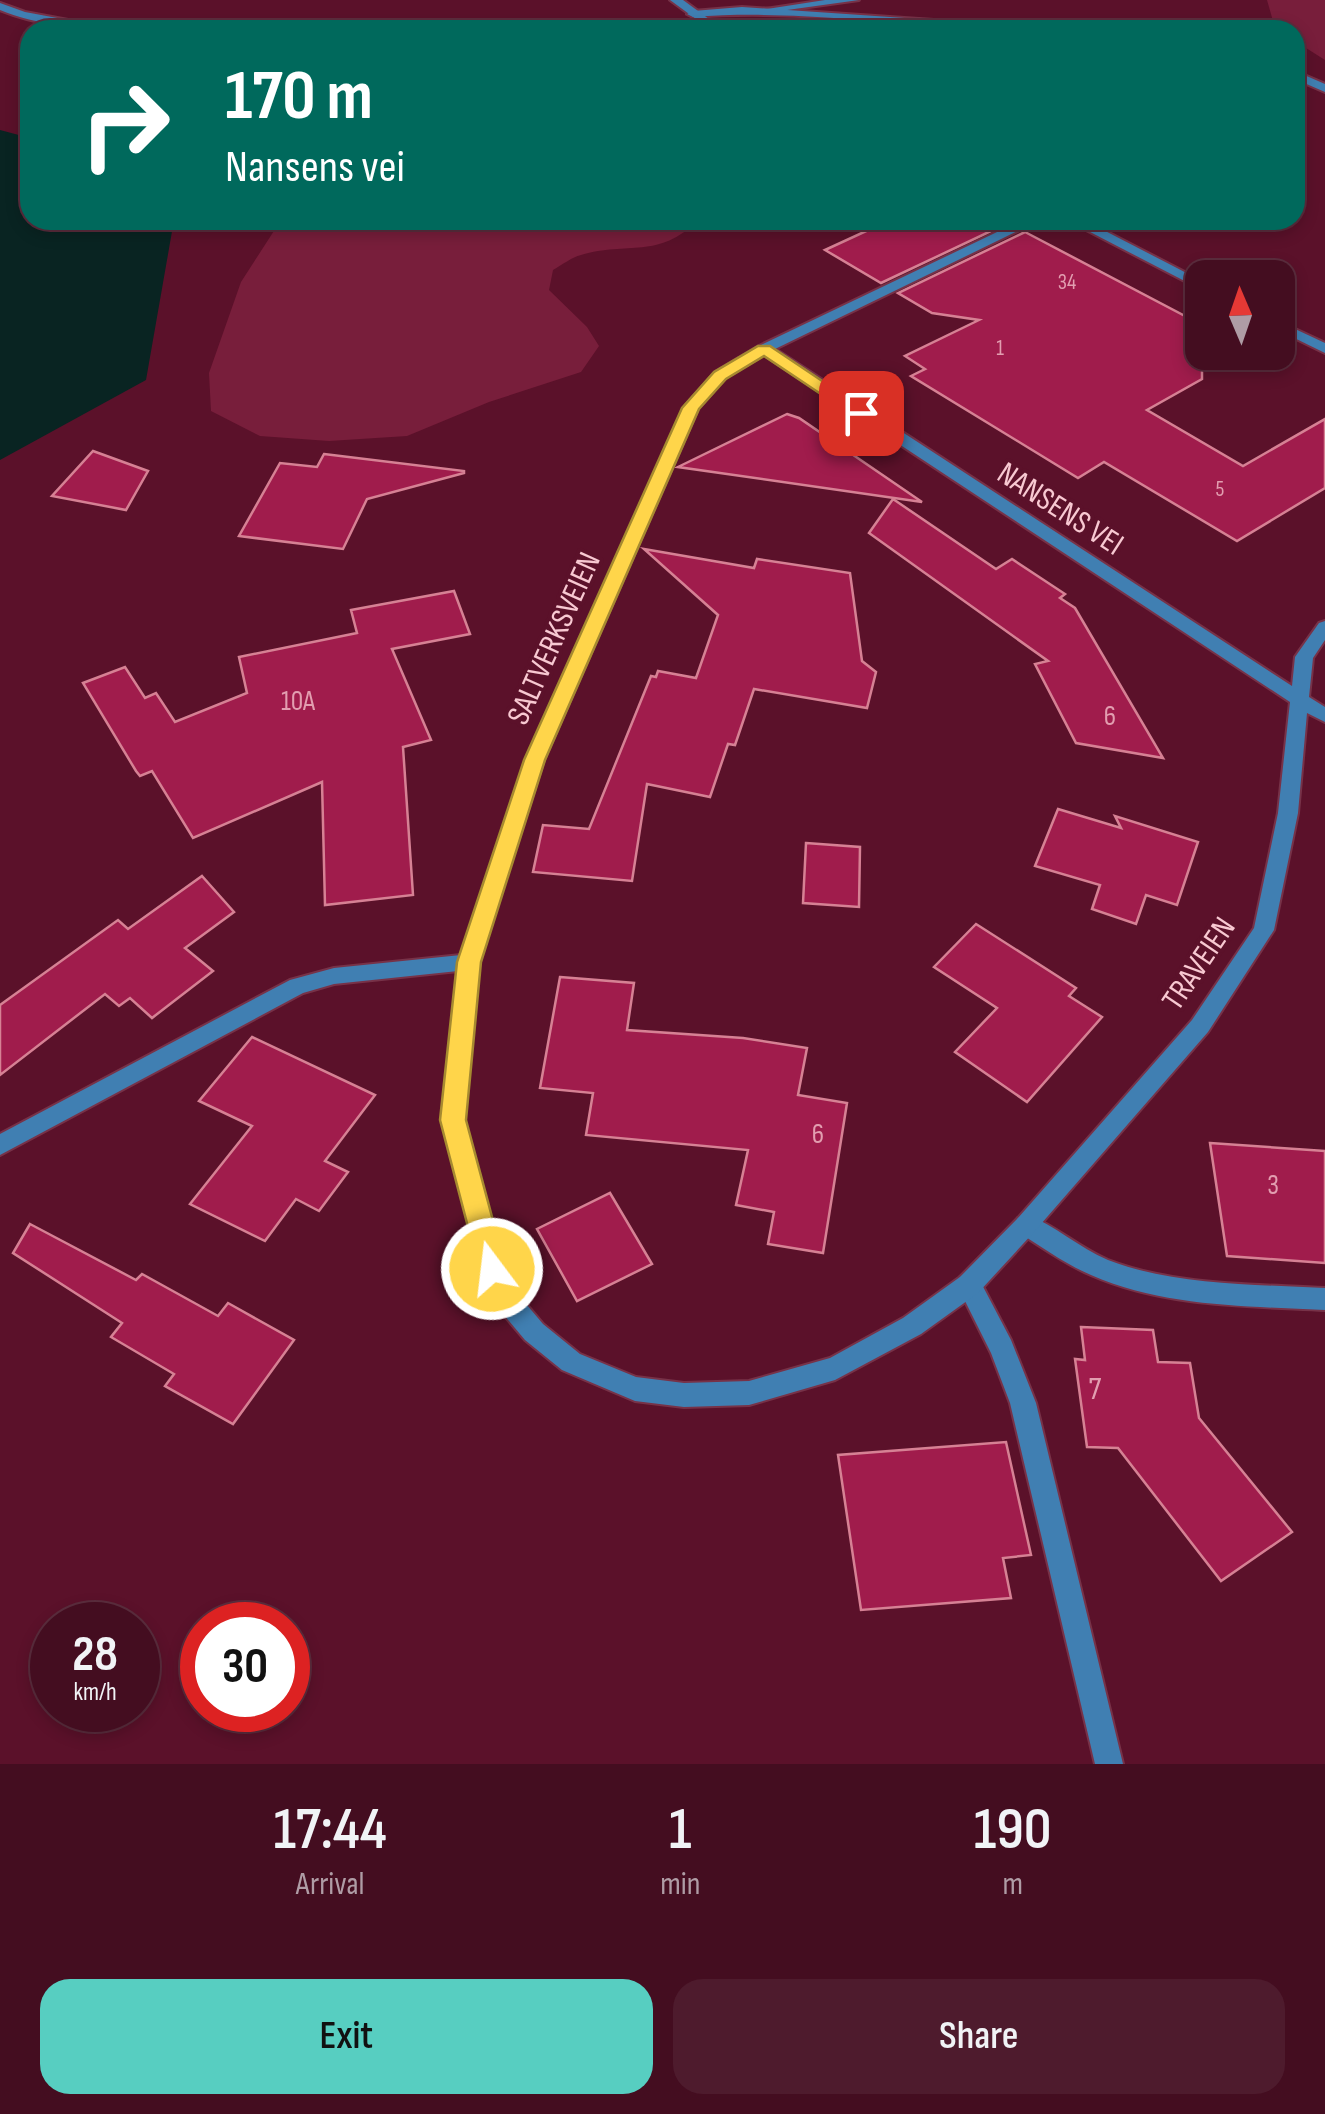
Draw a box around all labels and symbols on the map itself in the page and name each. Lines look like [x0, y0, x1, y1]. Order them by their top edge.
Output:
north arrow [1185, 260, 1295, 370]
house number: 34 [1058, 269, 1076, 296]
house number: 1 [996, 335, 1004, 362]
pin [819, 371, 904, 456]
street label: NANSENS VEI [990, 454, 1131, 564]
house number: 5 [1216, 476, 1225, 503]
street label: SALTVERKSVEIEN [499, 546, 610, 731]
house number: 10A [281, 685, 316, 718]
house number: 6 [1104, 700, 1116, 733]
street label: TRAVEIEN [1154, 910, 1244, 1018]
house number: 6 [812, 1118, 824, 1151]
house number: 3 [1267, 1169, 1279, 1202]
position arrow [440, 1217, 544, 1321]
house number: 7 [1089, 1370, 1102, 1409]
speed limit sign: 30 [180, 1602, 310, 1732]

